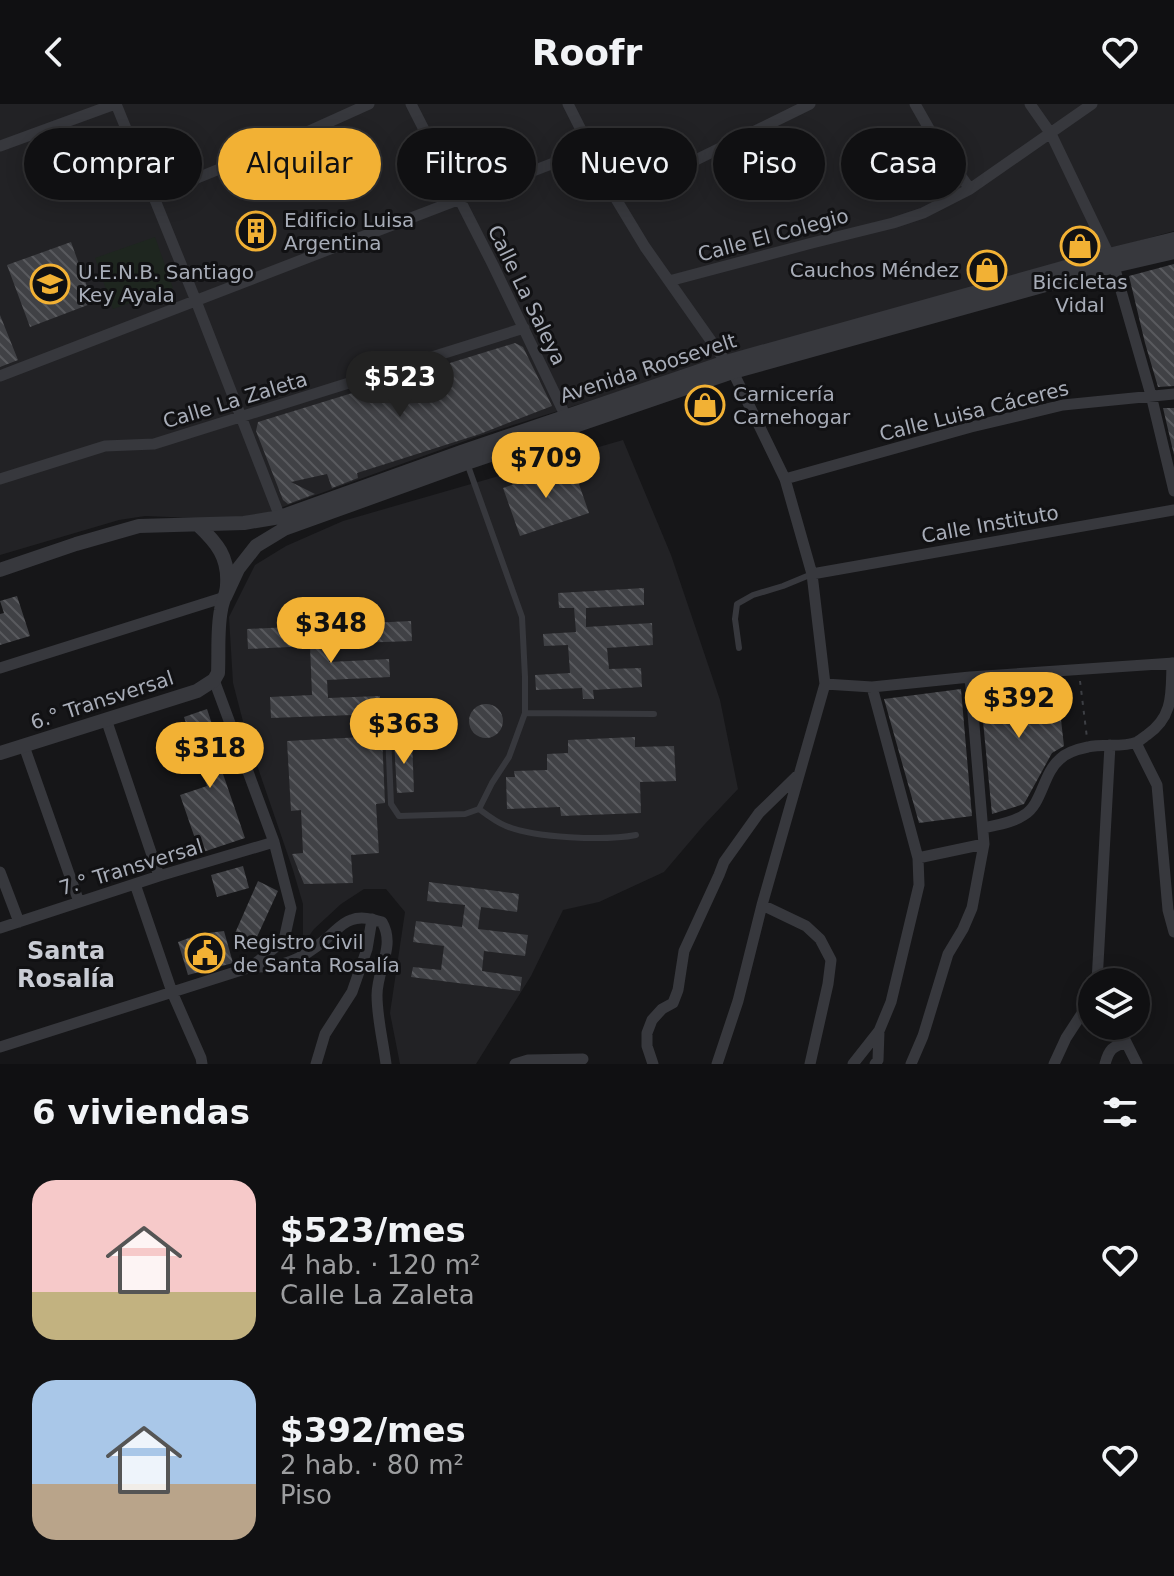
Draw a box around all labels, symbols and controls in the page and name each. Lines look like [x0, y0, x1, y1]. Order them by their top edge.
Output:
icon: back [32, 30, 76, 74]
icon: heart [1098, 30, 1142, 74]
text: Roofr [532, 32, 642, 73]
chip: Comprar [24, 128, 202, 200]
chip: Alquilar [218, 128, 381, 200]
chip: Filtros [397, 128, 536, 200]
chip: Nuevo [552, 128, 697, 200]
chip: Piso [713, 128, 825, 200]
chip: Casa [841, 128, 966, 200]
street label: Calle El Colegio [695, 203, 851, 267]
place label: Edificio Luisa Argentina [284, 208, 414, 255]
building icon: Edificio Luisa Argentina [235, 210, 277, 252]
street label: Calle La Saleya [483, 221, 571, 369]
shop icon: Bicicletas Vidal [1059, 225, 1101, 267]
shop icon: Cauchos Méndez [966, 249, 1008, 291]
place label: Cauchos Méndez [790, 258, 959, 282]
place label: U.E.N.B. Santiago Key Ayala [78, 260, 254, 307]
school or university icon: U.E.N.B. Santiago Key Ayala [29, 263, 71, 305]
place label: Bicicletas Vidal [1032, 270, 1128, 317]
street label: Avenida Roosevelt [557, 328, 739, 408]
pin: $523 [353, 351, 447, 419]
text: $523 [364, 362, 436, 392]
street label: Calle La Zaleta [160, 367, 310, 433]
street label: Calle Luisa Cáceres [877, 376, 1071, 446]
place label: Carnicería Carnehogar [733, 382, 851, 429]
shop icon: Carnicería Carnehogar [684, 384, 726, 426]
pin: $709 [499, 432, 593, 500]
text: $709 [510, 443, 582, 473]
street label: Calle Instituto [919, 500, 1061, 548]
pin: $348 [284, 597, 378, 665]
text: $348 [295, 608, 367, 638]
street label: 6.° Transversal [27, 666, 177, 734]
pin: $392 [972, 672, 1066, 740]
text: $392 [983, 683, 1055, 713]
pin: $363 [357, 698, 451, 766]
text: $363 [368, 709, 440, 739]
pin: $318 [163, 722, 257, 790]
text: $318 [174, 733, 246, 763]
street label: 7.° Transversal [56, 834, 206, 900]
place label: Registro Civil de Santa Rosalía [233, 930, 400, 977]
public building icon: Registro Civil de Santa Rosalía [184, 932, 226, 974]
district label: Santa Rosalía [17, 937, 115, 993]
map controls [1078, 968, 1150, 1040]
button: layers [1078, 968, 1150, 1040]
icon: filters [1098, 1090, 1142, 1134]
text: 6 viviendas [32, 1092, 250, 1132]
text: $523/mes [280, 1210, 466, 1250]
icon: home [96, 1212, 192, 1308]
icon: heart [1098, 1238, 1142, 1282]
text: 4 hab. · 120 m² [280, 1250, 480, 1280]
text: Calle La Zaleta [280, 1280, 475, 1310]
text: $392/mes [280, 1410, 466, 1450]
icon: home [96, 1412, 192, 1508]
icon: heart [1098, 1438, 1142, 1482]
text: 2 hab. · 80 m² [280, 1450, 464, 1480]
text: Piso [280, 1480, 332, 1510]

